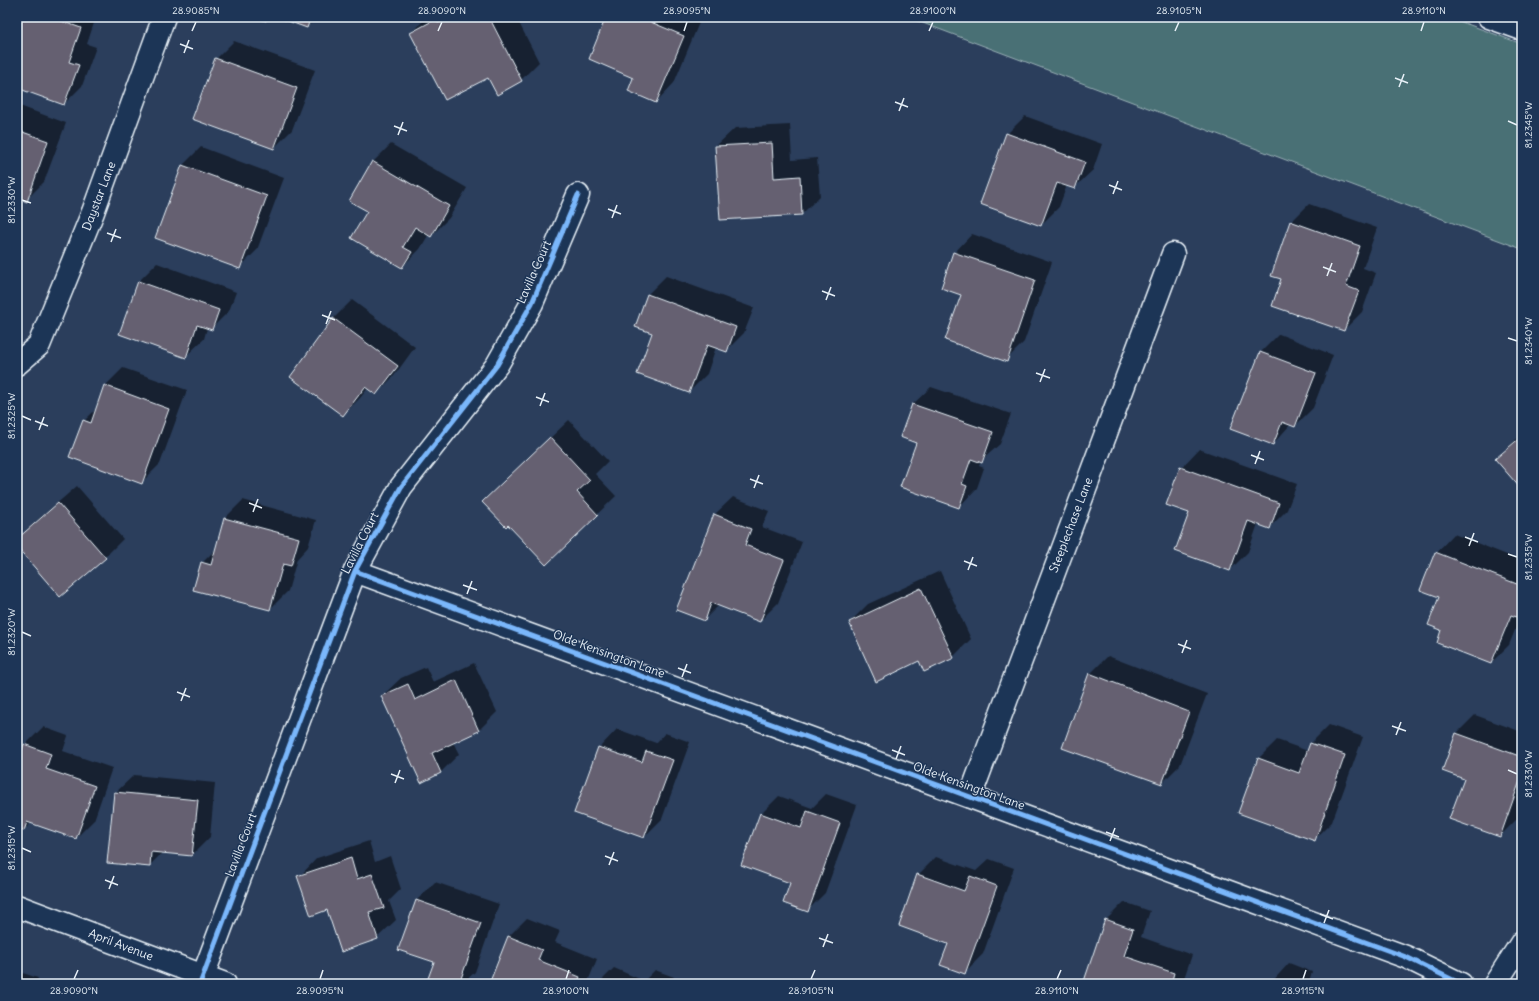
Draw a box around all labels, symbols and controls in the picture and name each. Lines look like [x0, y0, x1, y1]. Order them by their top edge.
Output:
text: 28.9085°N [172, 4, 220, 17]
text: 28.9090°N [418, 4, 466, 17]
text: 28.9095°N [663, 4, 711, 17]
text: 28.9100°N [910, 4, 956, 17]
text: 28.9105°N [1156, 4, 1202, 17]
text: 28.9110°N [1402, 4, 1446, 17]
text: 81.2345°W [1522, 102, 1535, 148]
street label: Daystar Lane [78, 159, 119, 233]
text: 81.2330°W [5, 176, 18, 224]
street label: Lavilla Court [513, 238, 554, 306]
text: 81.2340°W [1522, 317, 1535, 365]
text: 81.2325°W [5, 393, 18, 439]
street label: Steeplechase Lane [1045, 475, 1096, 575]
street label: Lavilla Court [338, 509, 382, 576]
text: 81.2335°W [1522, 534, 1535, 580]
text: 81.2320°W [5, 608, 18, 656]
street label: Olde Kensington Lane [551, 626, 667, 681]
text: 81.2330°W [1522, 750, 1535, 798]
street label: Olde Kensington Lane [911, 758, 1027, 813]
street label: Lavilla Court [221, 811, 260, 879]
text: 81.2315°W [5, 826, 18, 871]
street label: April Avenue [87, 925, 156, 964]
text: 28.9090°N [50, 984, 98, 997]
text: 28.9095°N [296, 984, 344, 997]
text: 28.9100°N [543, 984, 589, 997]
text: 28.9105°N [788, 984, 834, 997]
text: 28.9110°N [1035, 984, 1079, 997]
text: 28.9115°N [1282, 984, 1325, 997]

